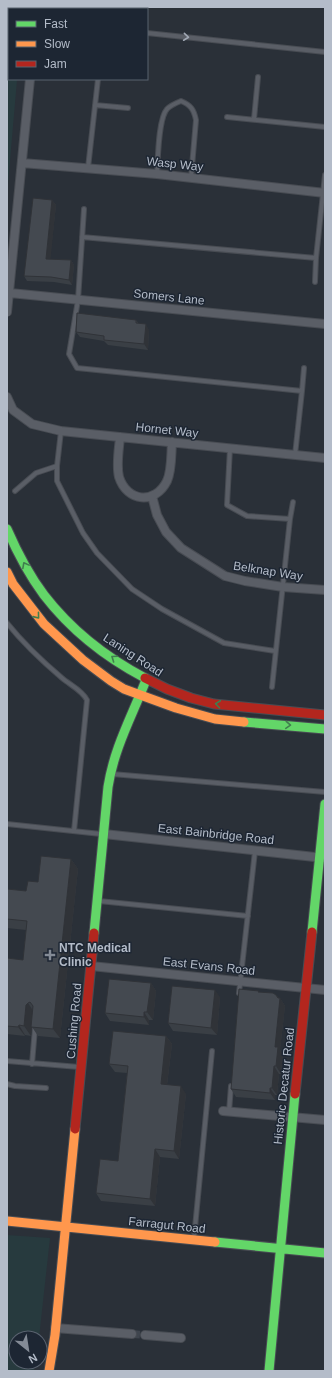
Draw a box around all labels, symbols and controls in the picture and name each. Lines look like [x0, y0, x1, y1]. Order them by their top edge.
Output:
legend [8, 8, 148, 80]
text: Fast [44, 17, 68, 31]
one-way arrow [183, 33, 189, 42]
text: Slow [44, 37, 70, 51]
text: Jam [44, 57, 67, 71]
street label: Wasp Way [146, 154, 204, 174]
street label: Somers Lane [133, 286, 206, 308]
street label: Hornet Way [135, 420, 199, 440]
street label: Belknap Way [232, 559, 304, 583]
one-way arrow [22, 562, 29, 569]
one-way arrow [33, 611, 40, 618]
street label: Laning Road [101, 631, 165, 679]
one-way arrow [111, 656, 118, 663]
one-way arrow [215, 700, 221, 709]
one-way arrow [285, 720, 291, 729]
street label: East Bainbridge Road [157, 821, 275, 847]
place label: NTC Medical Clinic [59, 941, 131, 969]
marker: NTC Medical Clinic [44, 949, 56, 961]
street label: East Evans Road [162, 954, 256, 978]
street label: Cushing Road [64, 983, 84, 1059]
street label: Historic Decatur Road [271, 1027, 297, 1145]
street label: Farragut Road [128, 1214, 206, 1236]
north arrow [8, 1330, 48, 1370]
text: N [27, 1351, 39, 1366]

